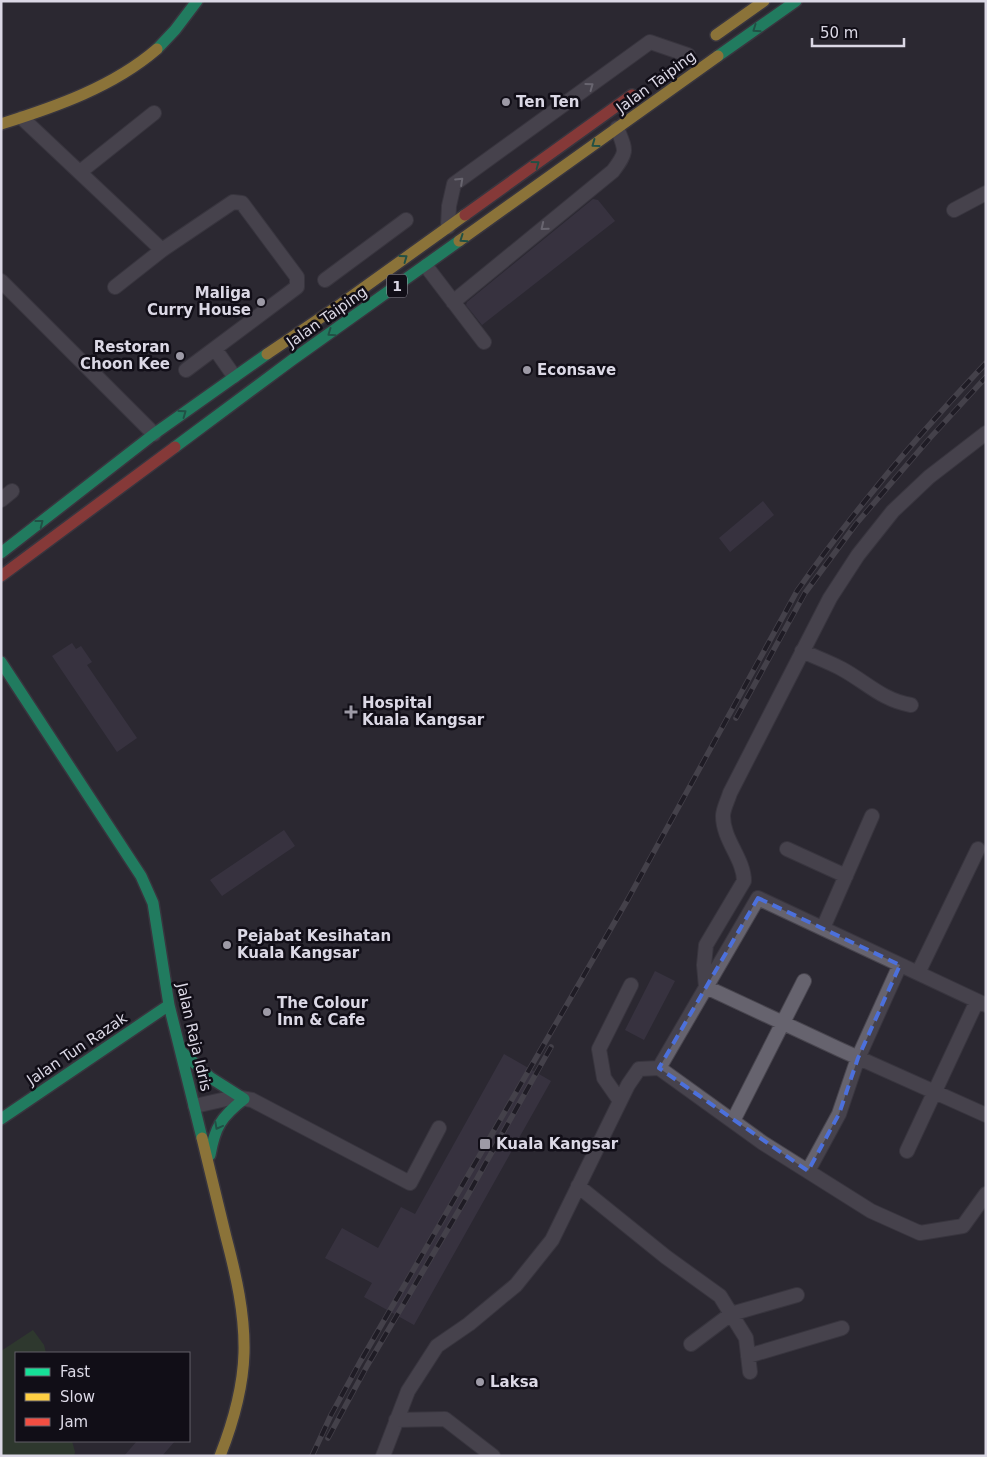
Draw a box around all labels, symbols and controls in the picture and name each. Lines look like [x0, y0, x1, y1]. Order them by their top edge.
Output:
scale bar [812, 15, 904, 47]
one-way arrow [752, 23, 762, 32]
text: 50 m [820, 24, 858, 42]
street label: Jalan Taiping [612, 47, 699, 117]
one-way arrow [584, 83, 593, 91]
place label: Ten Ten [516, 93, 579, 111]
marker: Ten Ten [500, 96, 512, 108]
one-way arrow [591, 138, 601, 147]
one-way arrow [530, 161, 539, 169]
one-way arrow [454, 178, 463, 187]
one-way arrow [541, 221, 550, 230]
one-way arrow [460, 233, 469, 242]
one-way arrow [398, 255, 408, 264]
road number: 1 [387, 274, 407, 298]
street label: Jalan Taiping [283, 283, 371, 352]
place label: Maliga Curry House [147, 284, 251, 319]
marker: Maliga Curry House [255, 296, 267, 308]
one-way arrow [327, 327, 337, 336]
place label: Restoran Choon Kee [80, 338, 170, 373]
marker: Restoran Choon Kee [174, 350, 186, 362]
place label: Econsave [537, 361, 616, 379]
marker: Econsave [521, 364, 533, 376]
one-way arrow [177, 411, 186, 419]
one-way arrow [34, 520, 43, 528]
place label: Hospital Kuala Kangsar [362, 694, 485, 729]
marker: Hospital Kuala Kangsar [344, 705, 358, 719]
place label: Pejabat Kesihatan Kuala Kangsar [237, 927, 391, 962]
marker: Pejabat Kesihatan Kuala Kangsar [221, 939, 233, 951]
street label: Jalan Raja Idris [173, 980, 215, 1093]
place label: The Colour Inn & Cafe [277, 994, 369, 1029]
marker: The Colour Inn & Cafe [261, 1006, 273, 1018]
street label: Jalan Tun Razak [23, 1009, 131, 1090]
one-way arrow [214, 1121, 224, 1130]
place label: Kuala Kangsar [496, 1135, 619, 1153]
marker: Kuala Kangsar [478, 1137, 492, 1151]
legend [15, 1352, 190, 1442]
text: Fast [60, 1363, 90, 1381]
place label: Laksa [490, 1373, 539, 1391]
marker: Laksa [474, 1376, 486, 1388]
text: Slow [60, 1388, 95, 1406]
text: Jam [59, 1413, 88, 1431]

